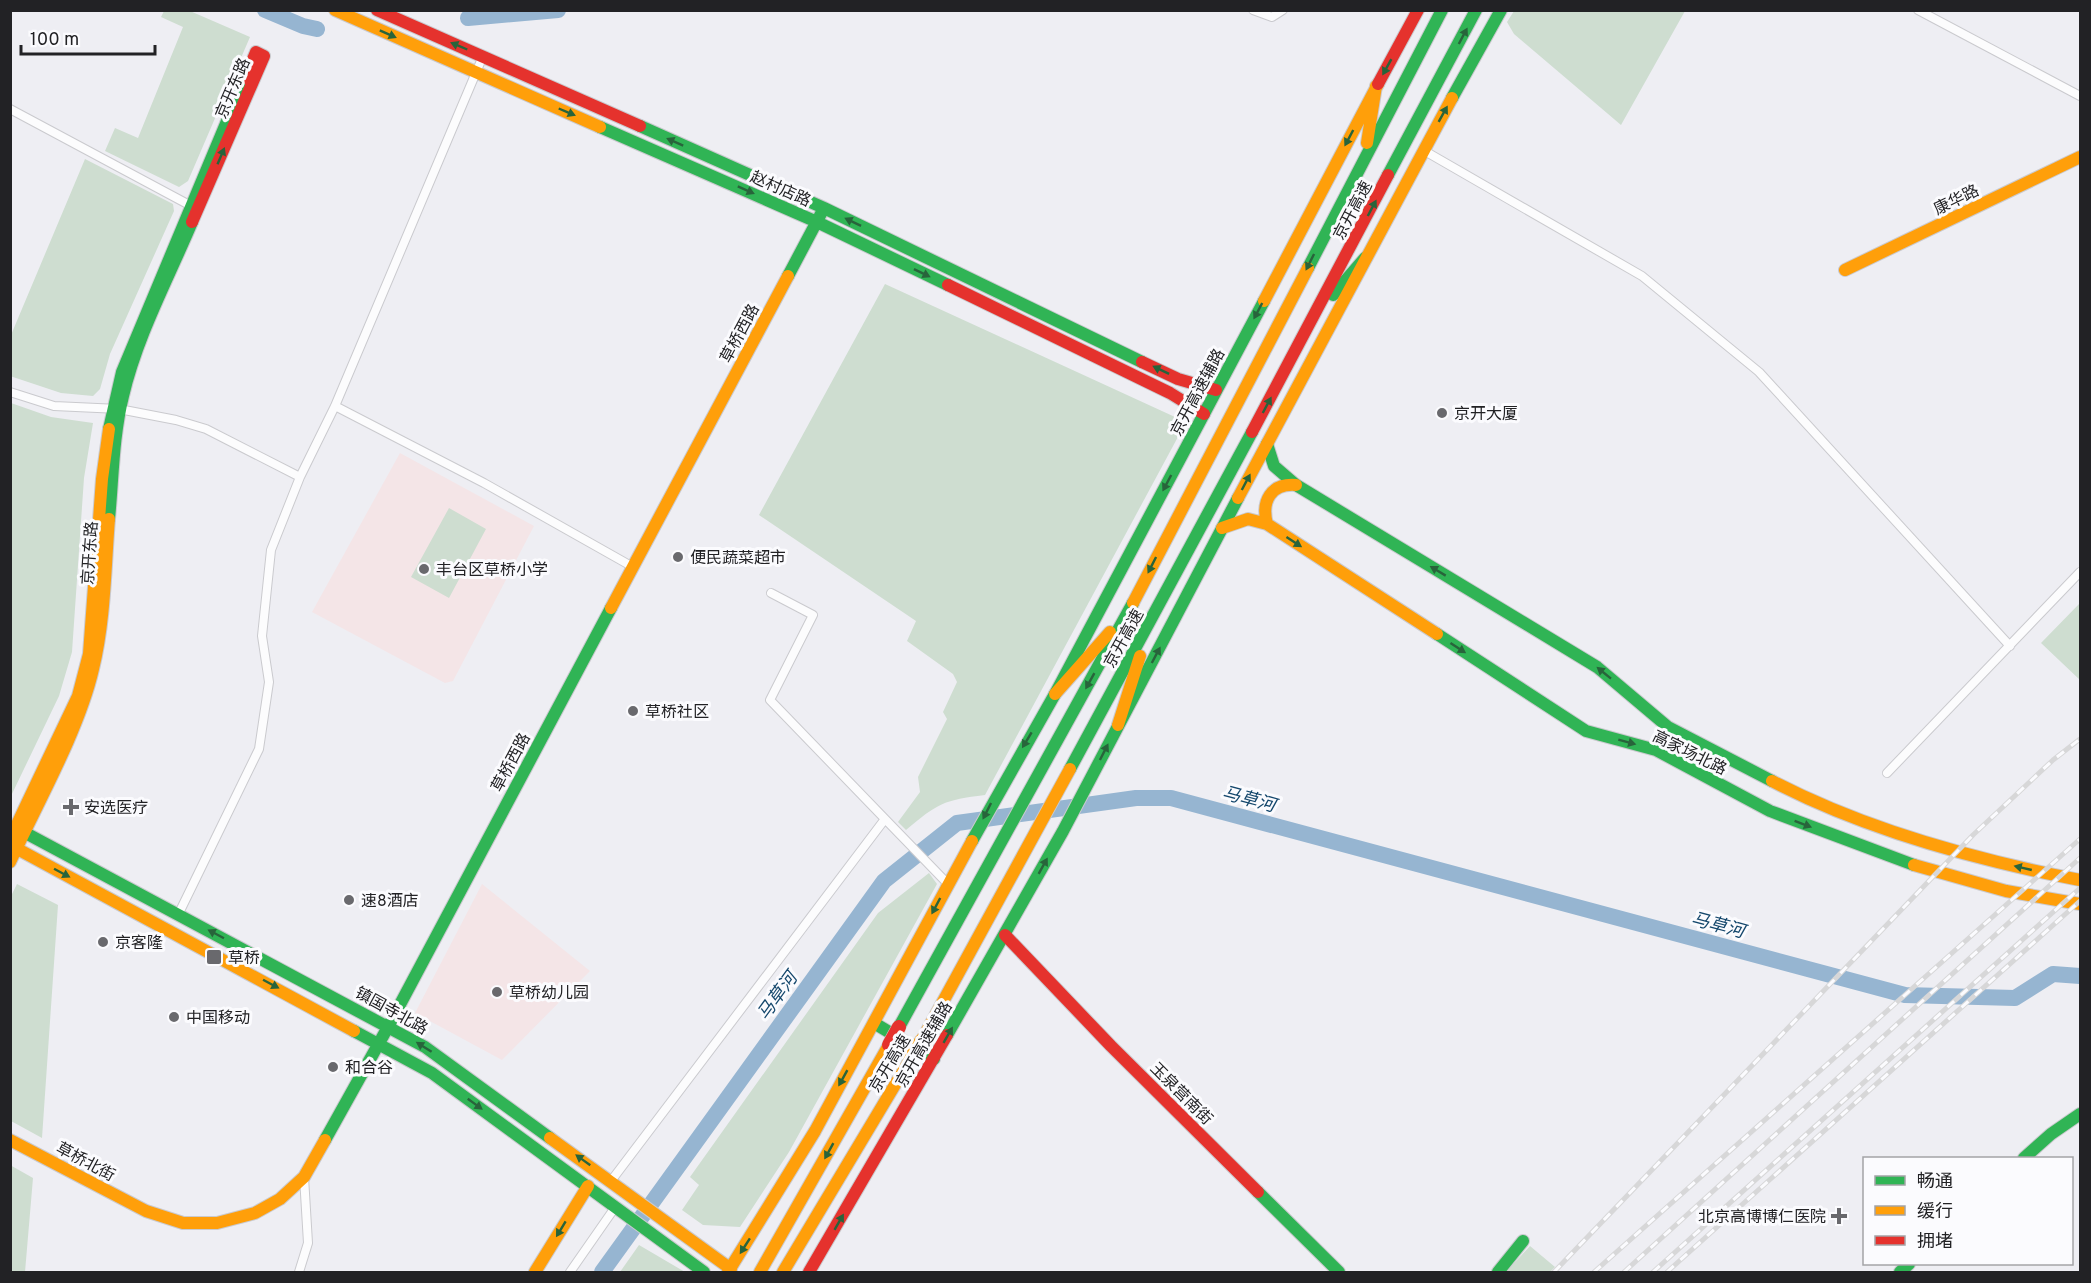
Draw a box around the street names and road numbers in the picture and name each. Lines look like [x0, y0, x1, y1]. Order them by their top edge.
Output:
street label: 京开东路 [212, 55, 256, 122]
street label: 赵村店路 [747, 168, 813, 212]
street label: 京开高速 [1330, 178, 1378, 244]
street label: 康华路 [1931, 181, 1983, 220]
street label: 草桥西路 [717, 301, 765, 367]
street label: 京开高速辅路 [1167, 346, 1230, 440]
street label: 京开东路 [79, 521, 103, 586]
street label: 京开高速 [1100, 606, 1149, 672]
street label: 高家场北路 [1649, 727, 1729, 780]
street label: 草桥西路 [488, 730, 536, 796]
street label: 镇国寺北路 [351, 984, 431, 1040]
street label: 京开高速辅路 [891, 998, 955, 1090]
street label: 京开高速 [864, 1031, 914, 1095]
street label: 玉泉营南街 [1145, 1059, 1216, 1130]
street label: 草桥北街 [52, 1139, 118, 1187]

